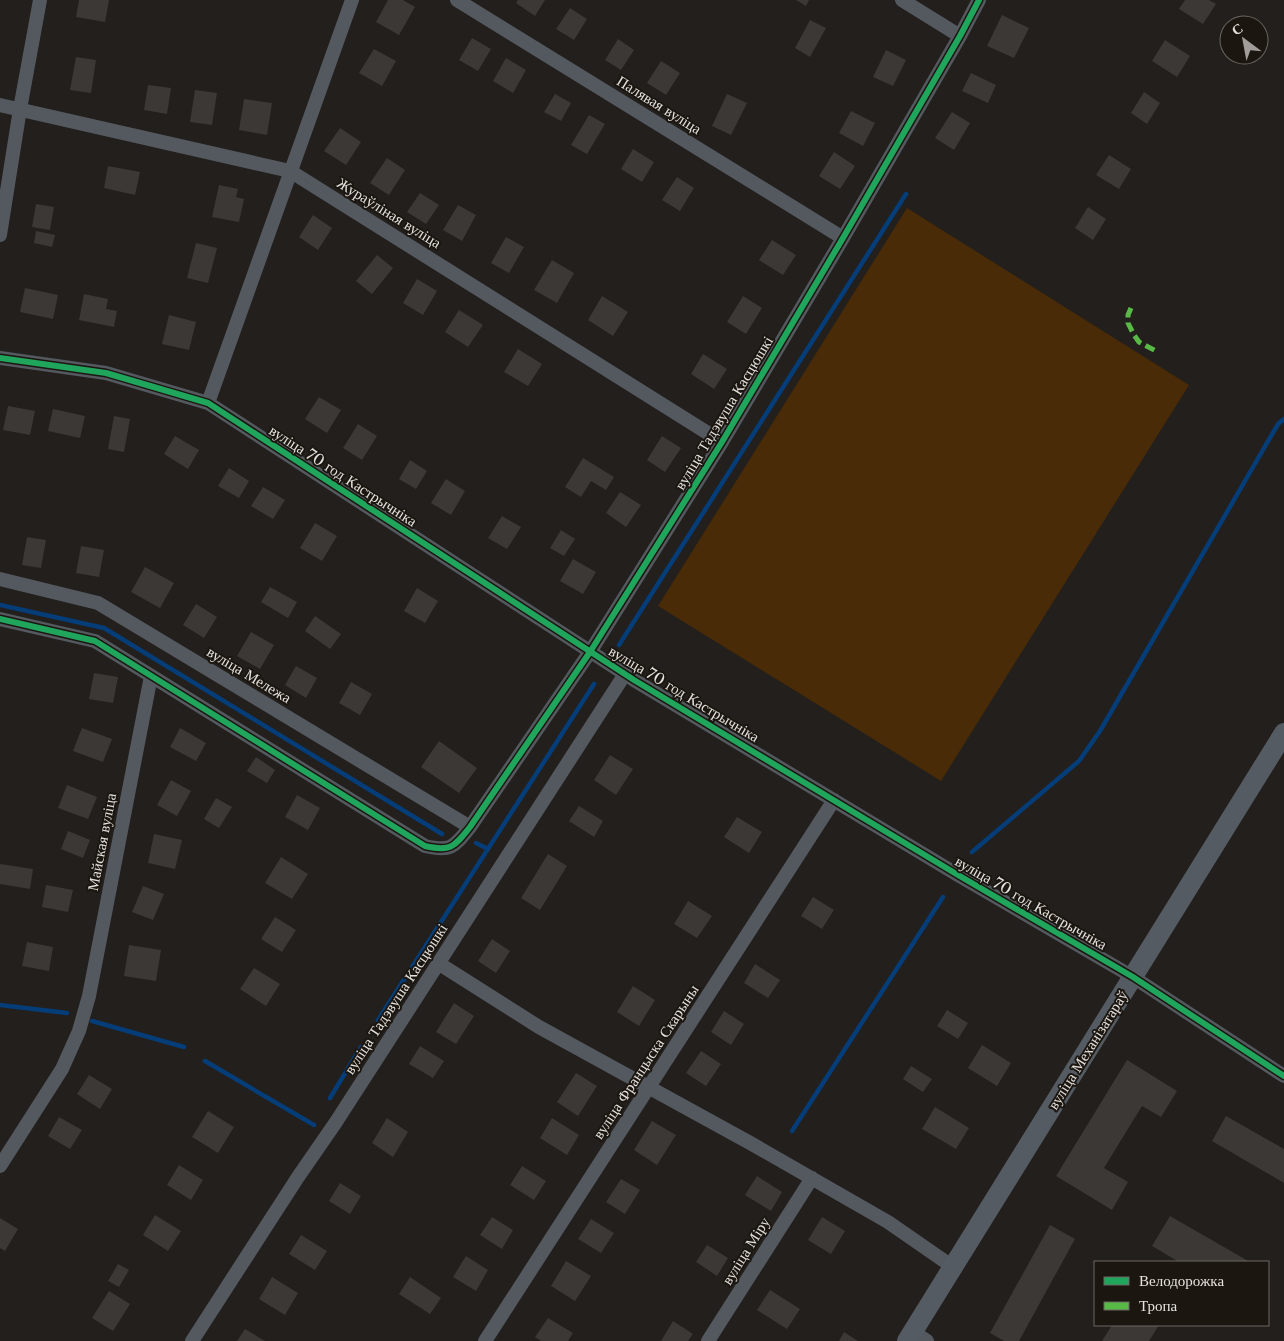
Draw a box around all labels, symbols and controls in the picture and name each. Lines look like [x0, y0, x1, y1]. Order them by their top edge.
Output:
north arrow [1219, 15, 1269, 65]
text: С [1228, 19, 1246, 39]
street label: Палявая вуліца [613, 71, 706, 138]
street label: Жураўліная вуліца [334, 173, 445, 252]
street label: вуліца Тадэвуша Касцюшкі [670, 332, 777, 493]
street label: вуліца 70 год Кастрычніка [266, 421, 421, 531]
street label: вуліца 70 год Кастрычніка [606, 641, 763, 746]
street label: вуліца Мележа [204, 642, 295, 707]
street label: Майская вуліца [83, 791, 120, 892]
street label: вуліца 70 год Кастрычніка [952, 851, 1111, 954]
street label: вуліца Тадэвуша Касцюшкі [340, 920, 451, 1078]
street label: вуліца Францыска Скарыны [589, 981, 703, 1143]
street label: вуліца Механізатараў [1043, 986, 1132, 1113]
street label: вуліца Міру [717, 1213, 774, 1288]
legend [1094, 1261, 1269, 1326]
text: Велодорожка [1139, 1271, 1224, 1290]
text: Тропа [1139, 1296, 1178, 1315]

